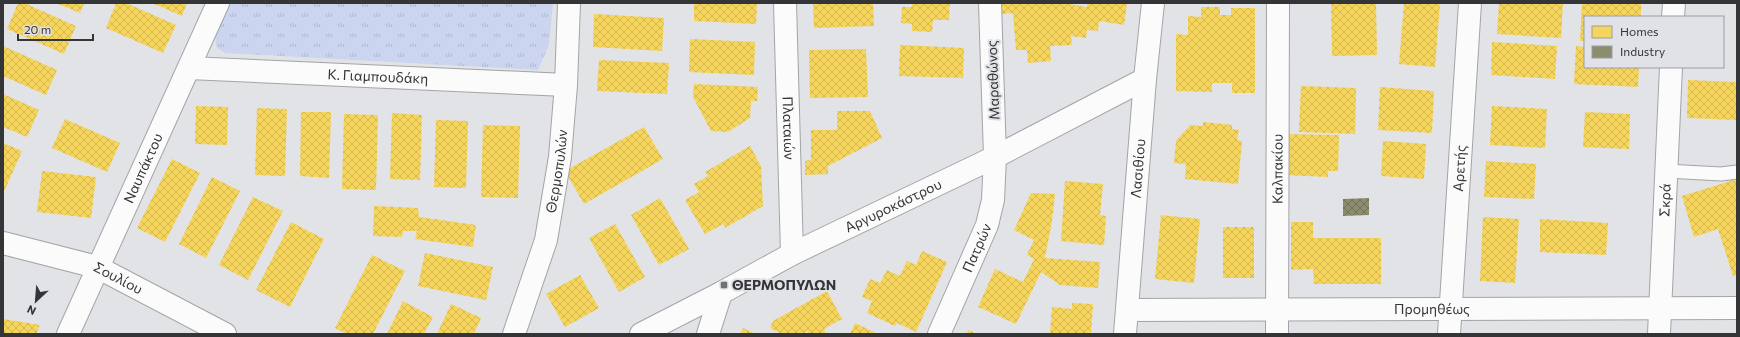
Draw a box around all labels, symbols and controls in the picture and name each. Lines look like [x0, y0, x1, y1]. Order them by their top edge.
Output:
scale bar [18, 16, 93, 42]
legend [1584, 16, 1724, 68]
text: 20 m [24, 22, 51, 36]
text: Homes [1620, 24, 1658, 38]
street label: Μαραθώνος [983, 40, 1002, 120]
text: Industry [1620, 44, 1665, 58]
street label: Κ. Γιαμπουδάκη [327, 65, 429, 87]
street label: Πλαταιών [780, 96, 798, 160]
street label: Θερμοπυλών [542, 129, 570, 214]
street label: Ναυπάκτου [119, 130, 166, 206]
street label: Καλπακίου [1268, 134, 1286, 204]
street label: Λασιθίου [1127, 138, 1148, 199]
street label: Αρετής [1449, 144, 1469, 192]
street label: Αργυροκάστρου [842, 175, 944, 236]
street label: Σκρά [1655, 183, 1674, 217]
street label: Πατρών [958, 221, 995, 275]
street label: Σουλίου [91, 258, 146, 297]
place label: ΘΕΡΜΟΠΥΛΩΝ [732, 276, 836, 293]
marker: ΘΕΡΜΟΠΥΛΩΝ [719, 280, 729, 290]
north arrow [16, 281, 56, 321]
street label: Προμηθέως [1394, 300, 1470, 317]
text: N [25, 303, 38, 318]

